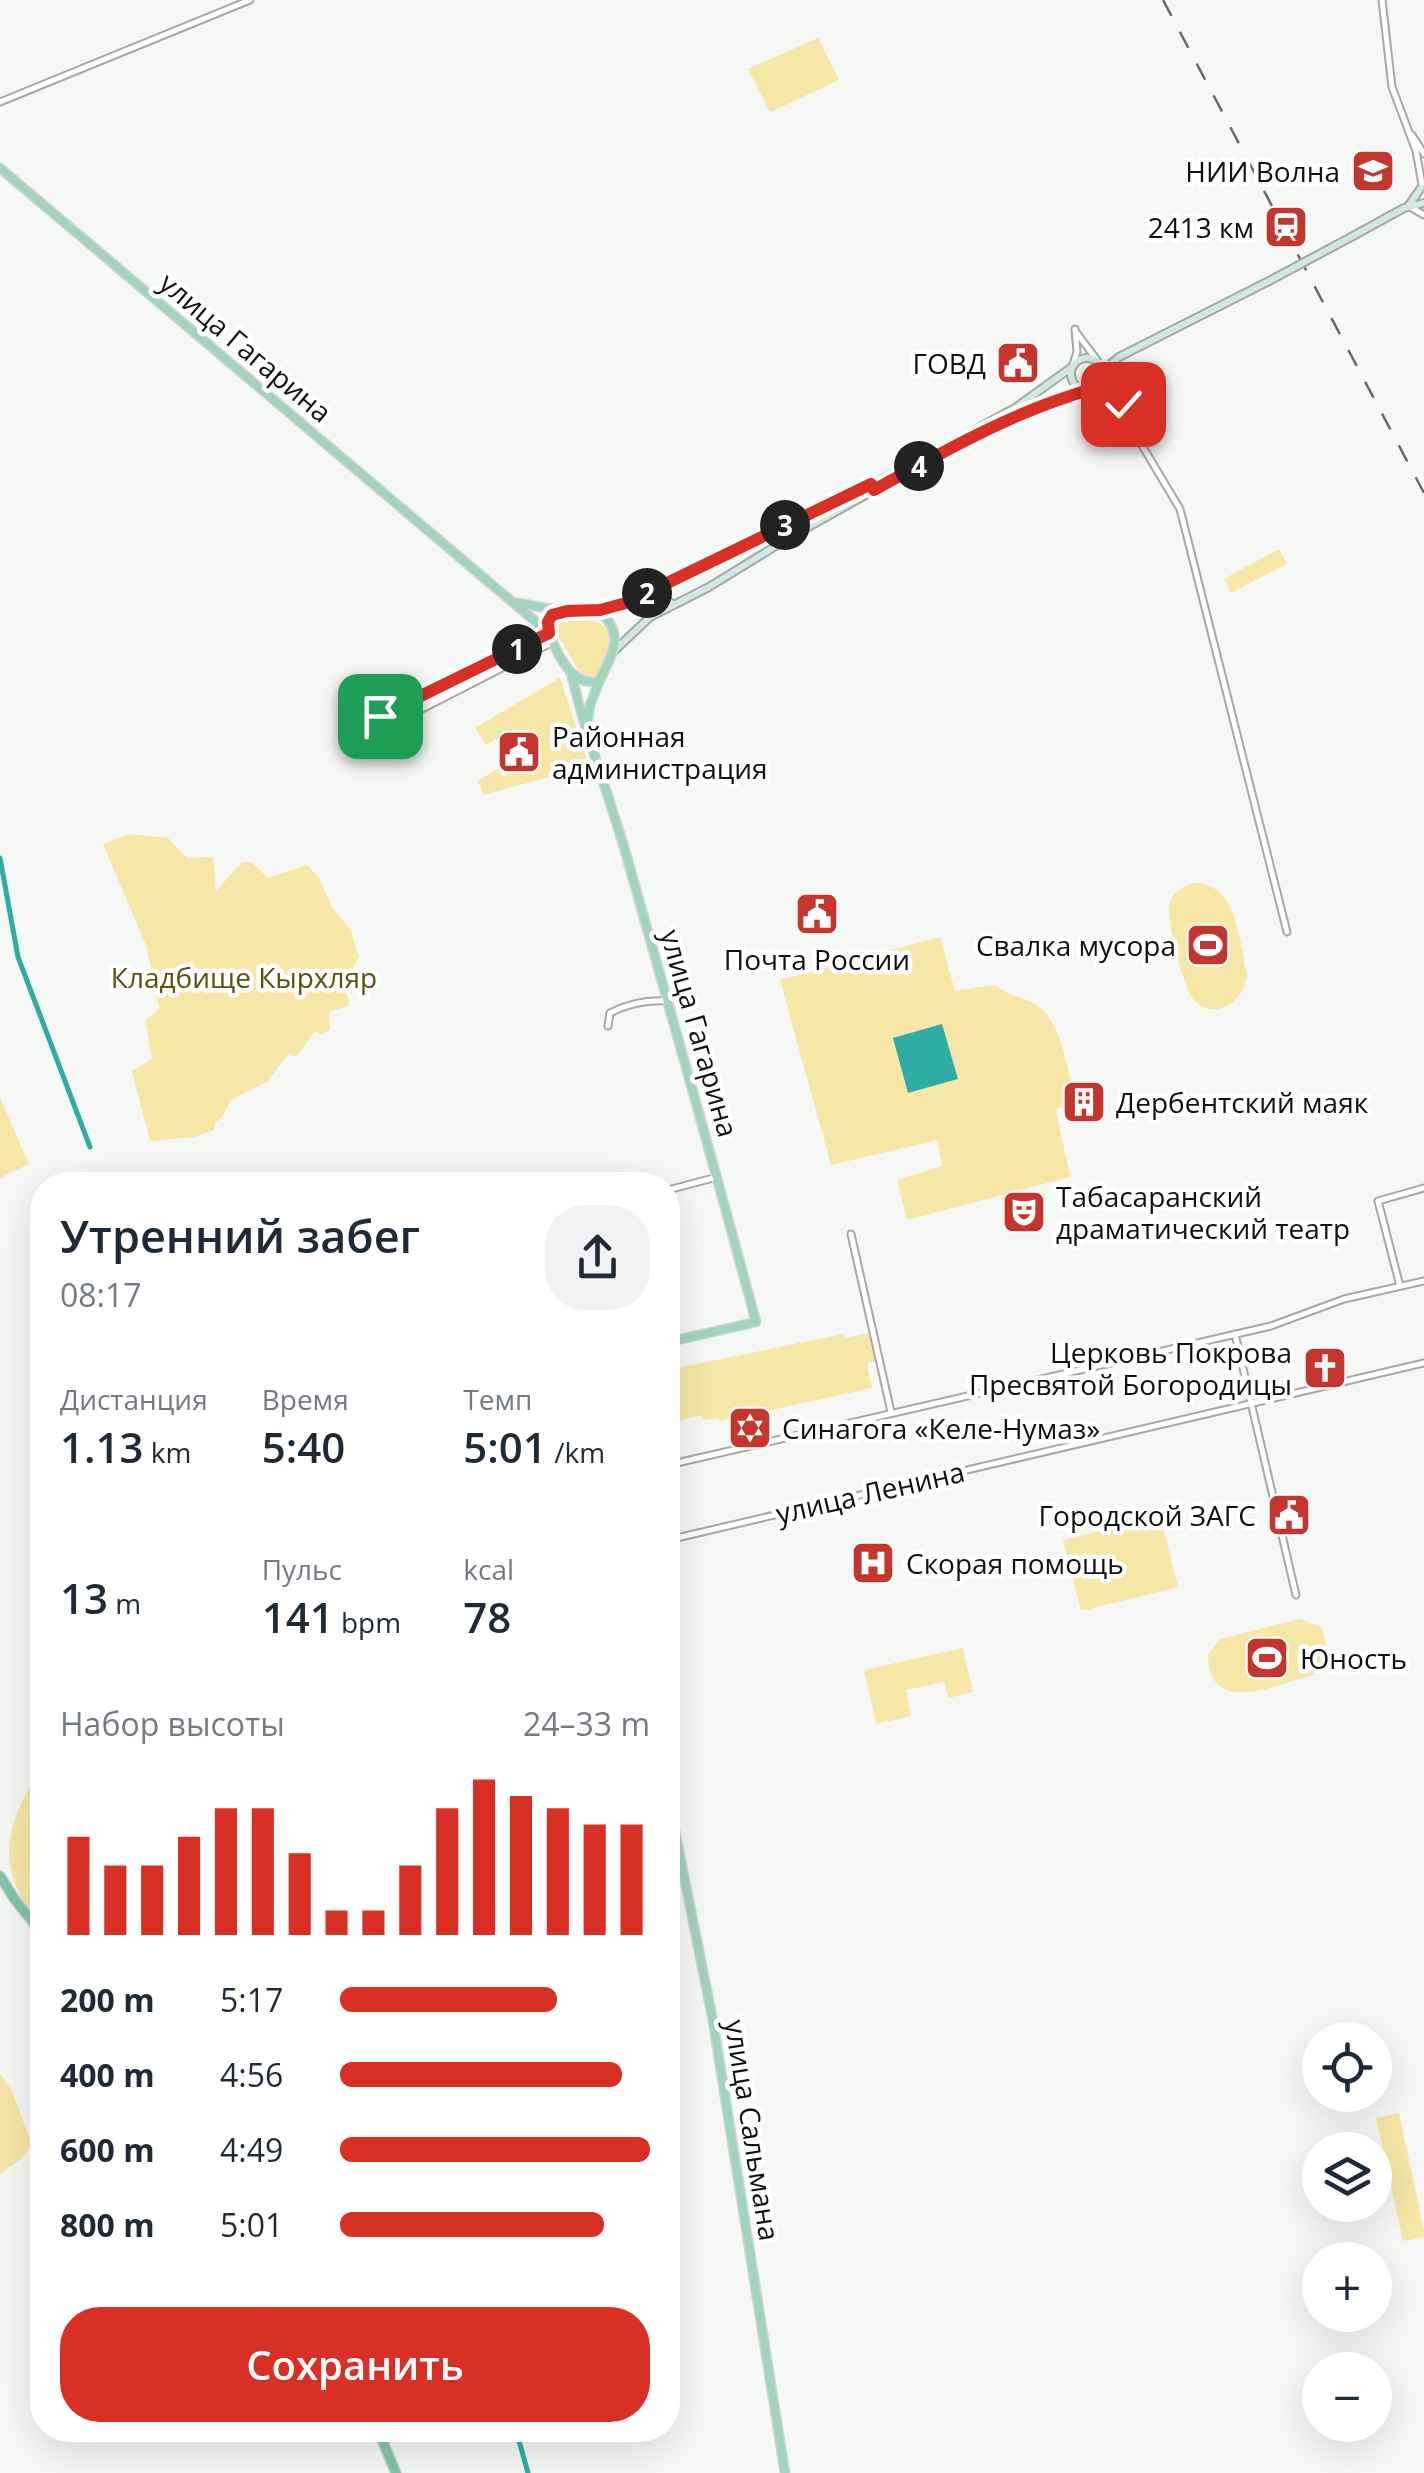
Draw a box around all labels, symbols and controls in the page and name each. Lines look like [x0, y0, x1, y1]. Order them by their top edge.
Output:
school or university icon: НИИ Волна [1350, 148, 1396, 194]
place label: НИИ Волна [1185, 152, 1340, 190]
station icon: 2413 км [1263, 204, 1309, 250]
place label: 2413 км [1148, 208, 1254, 246]
street label: улица Гагарина [152, 264, 340, 430]
public building icon: ГОВД [995, 340, 1041, 386]
place label: ГОВД [912, 344, 986, 382]
pin [1081, 362, 1166, 447]
icon: check [1096, 377, 1151, 432]
pin: 4 [894, 441, 944, 491]
text: 4 [911, 447, 927, 485]
pin: 3 [760, 500, 810, 550]
text: 3 [777, 506, 793, 544]
pin: 2 [622, 568, 672, 618]
text: 2 [639, 574, 655, 612]
pin: 1 [492, 624, 542, 674]
text: 1 [509, 630, 525, 668]
pin [338, 674, 423, 759]
icon: arrive [353, 689, 408, 744]
place label: Районная администрация [552, 717, 768, 787]
public building icon: Районная администрация [496, 729, 542, 775]
public building icon: Почта России [794, 891, 840, 937]
sports icon: Свалка мусора [1185, 922, 1231, 968]
street label: улица Гагарина [652, 925, 748, 1141]
place label: Свалка мусора [976, 926, 1176, 964]
place label: Почта России [724, 940, 910, 978]
park label: Кладбище Кырхляр [111, 958, 377, 996]
building icon: Дербентский маяк [1061, 1079, 1107, 1125]
place label: Дербентский маяк [1116, 1083, 1369, 1121]
place label: Табасаранский драматический театр [1056, 1177, 1350, 1247]
theatre icon: Табасаранский драматический театр [1001, 1189, 1047, 1235]
text: Утренний забег [60, 1205, 420, 1266]
button: share [545, 1205, 650, 1310]
text: 08:17 [60, 1273, 142, 1316]
place label: Церковь Покрова Пресвятой Богородицы [969, 1333, 1292, 1403]
church icon: Церковь Покрова Пресвятой Богородицы [1302, 1345, 1348, 1391]
text: Дистанция [60, 1380, 208, 1418]
text: Время [262, 1380, 349, 1418]
text: Темп [463, 1380, 532, 1418]
synagogue icon: Синагога «Келе-Нумаз» [727, 1405, 773, 1451]
place label: Синагога «Келе-Нумаз» [782, 1409, 1100, 1447]
text: 1.13 [60, 1418, 144, 1475]
text: 5:40 [262, 1418, 345, 1475]
text: 5:01 [463, 1418, 547, 1475]
text: km [144, 1433, 191, 1471]
text: /km [547, 1433, 605, 1471]
street label: улица Ленина [772, 1452, 968, 1532]
public building icon: Городской ЗАГС [1266, 1492, 1312, 1538]
place label: Городской ЗАГС [1039, 1496, 1256, 1534]
hospital icon: Скорая помощь [850, 1540, 896, 1586]
place label: Скорая помощь [906, 1544, 1124, 1582]
text: Пульс [262, 1550, 342, 1588]
text: kcal [463, 1550, 514, 1588]
text: 13 [60, 1569, 108, 1626]
text: m [108, 1584, 141, 1622]
text: 141 [262, 1588, 334, 1645]
text: 78 [463, 1588, 511, 1645]
text: bpm [334, 1603, 401, 1641]
sports icon: Юность [1244, 1635, 1290, 1681]
place label: Юность [1300, 1639, 1407, 1677]
text: Набор высоты [60, 1702, 285, 1745]
text: 24–33 m [523, 1702, 650, 1745]
text: 200 m [60, 1978, 155, 2021]
text: 5:17 [220, 1978, 283, 2021]
street label: улица Сальмана [717, 2017, 789, 2243]
map controls [1302, 2022, 1392, 2442]
button: locate [1302, 2022, 1392, 2112]
text: 400 m [60, 2053, 155, 2096]
text: 4:56 [220, 2053, 283, 2096]
text: 600 m [60, 2128, 155, 2171]
text: 4:49 [220, 2128, 283, 2171]
button: layers [1302, 2132, 1392, 2222]
text: 800 m [60, 2203, 155, 2246]
text: 5:01 [220, 2203, 283, 2246]
button: + [1302, 2242, 1392, 2332]
button: Сохранить [60, 2307, 650, 2422]
button: − [1302, 2352, 1392, 2442]

